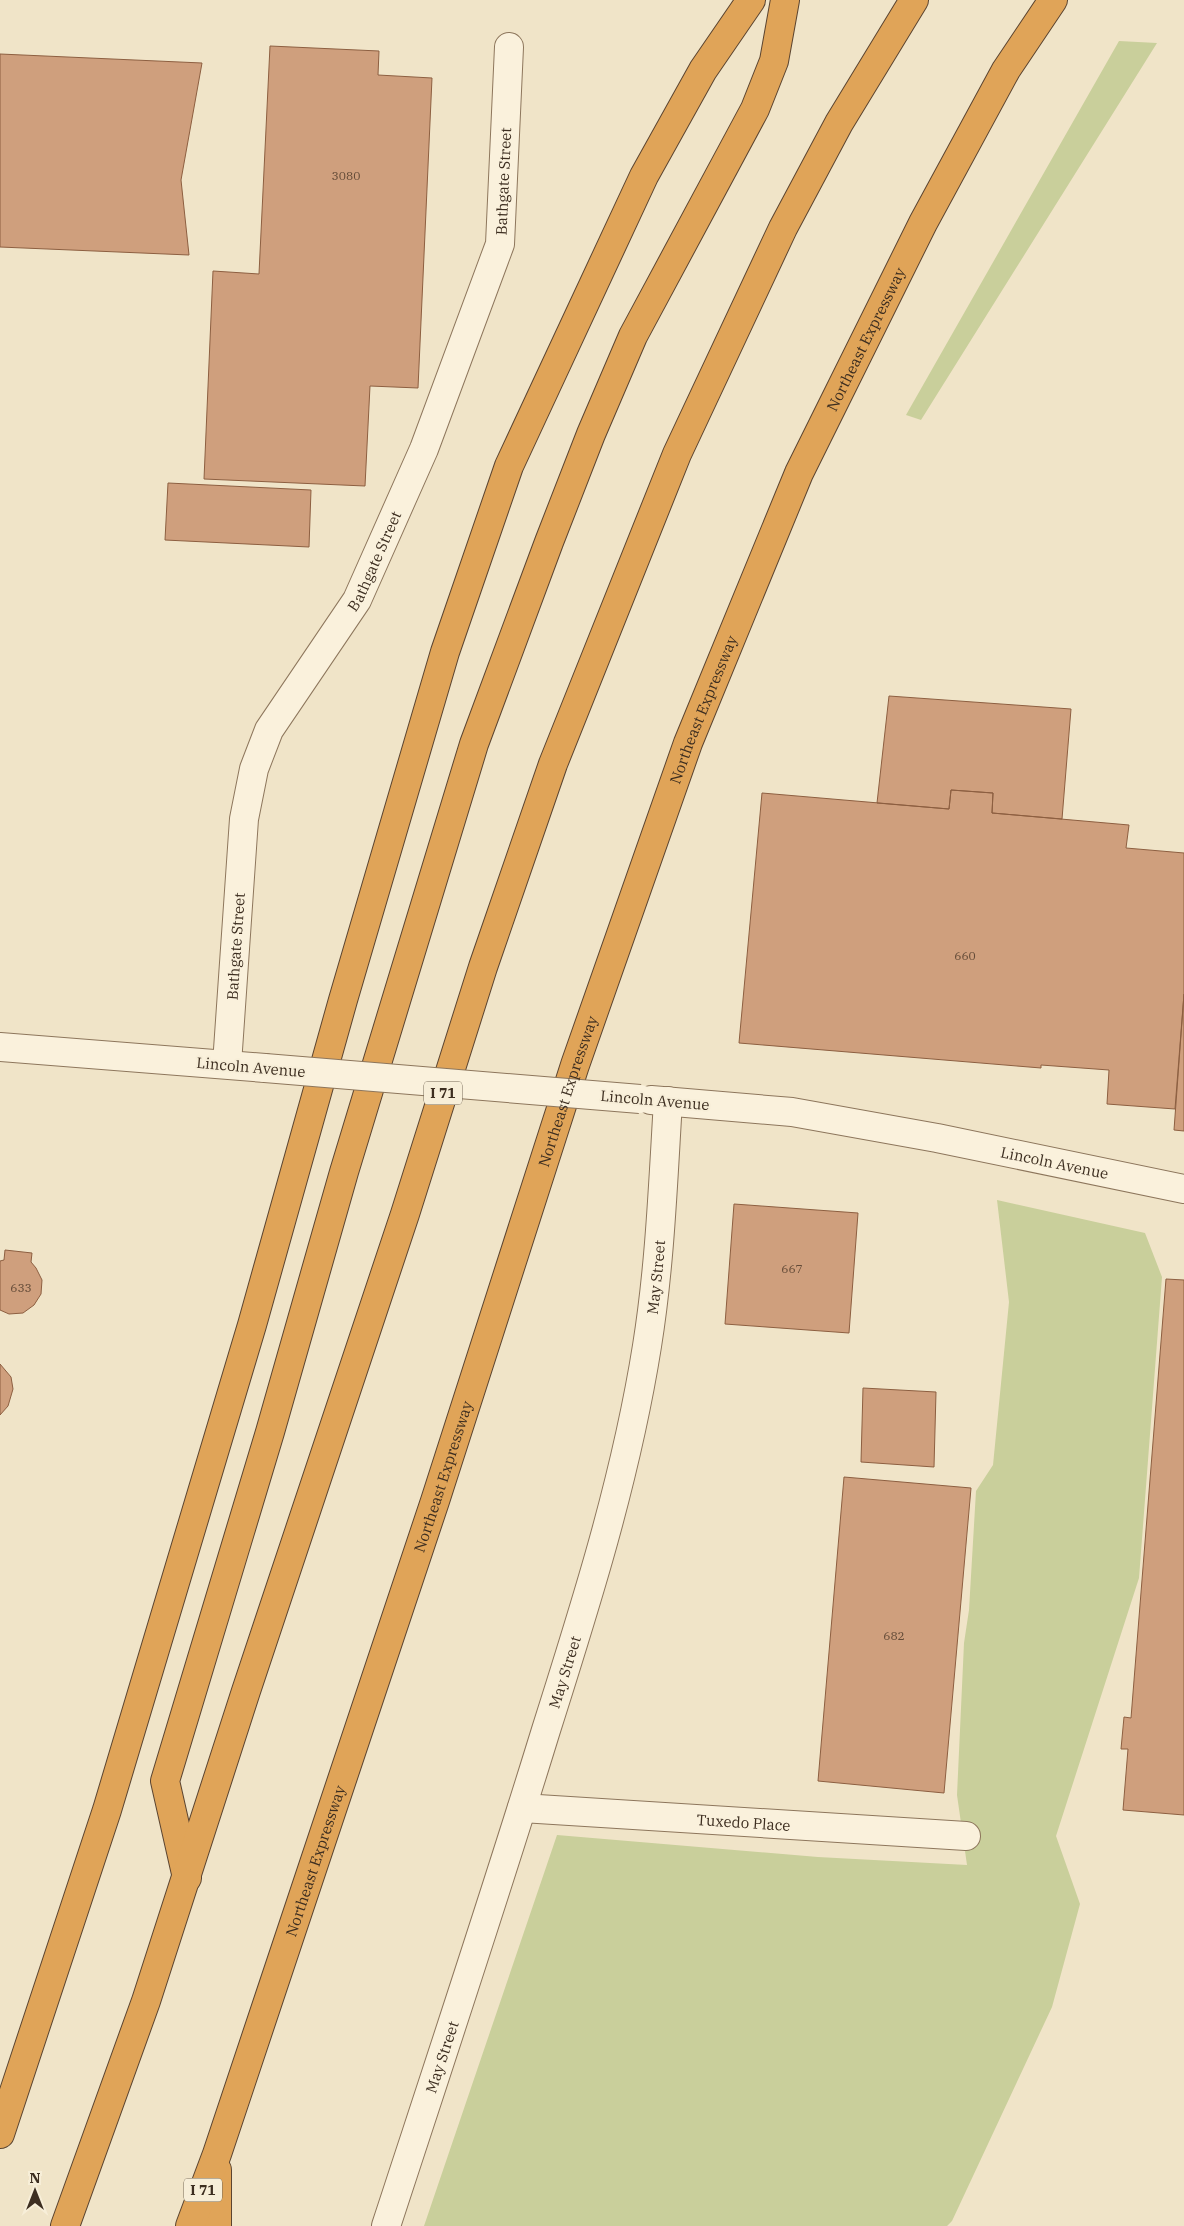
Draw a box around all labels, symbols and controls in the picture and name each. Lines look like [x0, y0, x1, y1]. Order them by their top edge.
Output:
street label: Bathgate Street [491, 127, 515, 236]
house number: 3080 [332, 168, 360, 183]
street label: Northeast Expressway [822, 264, 909, 414]
street label: Bathgate Street [343, 508, 405, 615]
street label: Northeast Expressway [665, 633, 741, 786]
street label: Bathgate Street [222, 892, 248, 1001]
house number: 660 [954, 948, 976, 963]
street label: Northeast Expressway [533, 1013, 601, 1169]
street label: Lincoln Avenue [196, 1053, 306, 1081]
road number: I 71 [424, 1082, 462, 1104]
street label: Lincoln Avenue [600, 1086, 710, 1114]
street label: Lincoln Avenue [999, 1142, 1110, 1183]
street label: May Street [642, 1239, 669, 1316]
house number: 667 [781, 1261, 803, 1276]
house number: 633 [10, 1280, 32, 1295]
street label: Northeast Expressway [409, 1398, 476, 1555]
house number: 682 [883, 1628, 905, 1643]
street label: May Street [544, 1633, 585, 1711]
street label: Northeast Expressway [281, 1783, 349, 1939]
street label: Tuxedo Place [696, 1810, 791, 1834]
street label: May Street [421, 2018, 462, 2095]
north arrow [10, 2166, 60, 2216]
text: N [29, 2169, 41, 2187]
road number: I 71 [184, 2178, 222, 2202]

